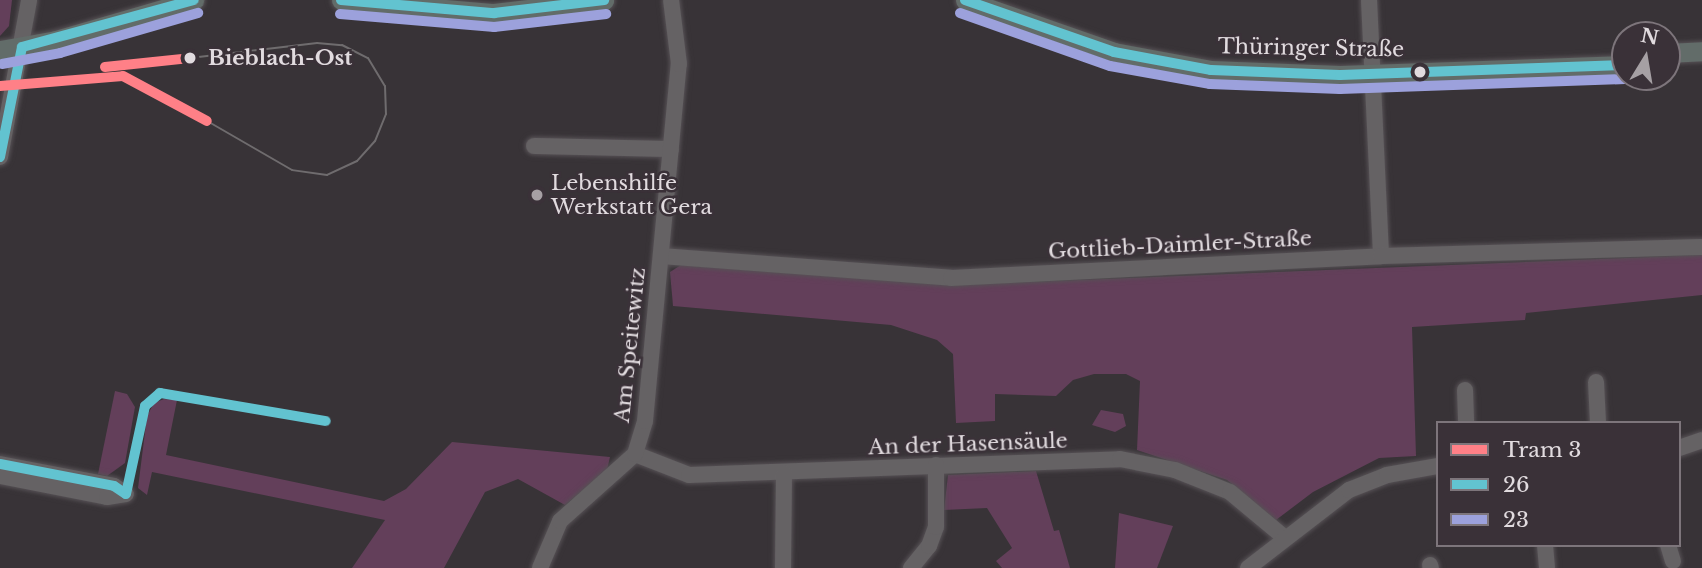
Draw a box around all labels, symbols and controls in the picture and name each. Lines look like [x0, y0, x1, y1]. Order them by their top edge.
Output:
north arrow [1611, 21, 1681, 91]
text: N [1639, 24, 1661, 50]
street label: Thüringer Straße [1217, 34, 1405, 62]
place label: Bieblach-Ost [208, 45, 352, 71]
marker: Bieblach-Ost [178, 46, 202, 70]
unlabelled marker [1413, 65, 1427, 79]
place label: Lebenshilfe Werkstatt Gera [551, 170, 712, 220]
marker: Lebenshilfe Werkstatt Gera [529, 187, 545, 203]
street label: Gottlieb-Daimler-Straße [1047, 226, 1313, 264]
street label: Am Speitewitz [609, 266, 651, 424]
legend [1436, 421, 1681, 547]
street label: An der Hasensäule [868, 428, 1068, 460]
text: Tram 3 [1503, 437, 1582, 463]
text: 26 [1503, 472, 1529, 498]
text: 23 [1503, 507, 1529, 533]

